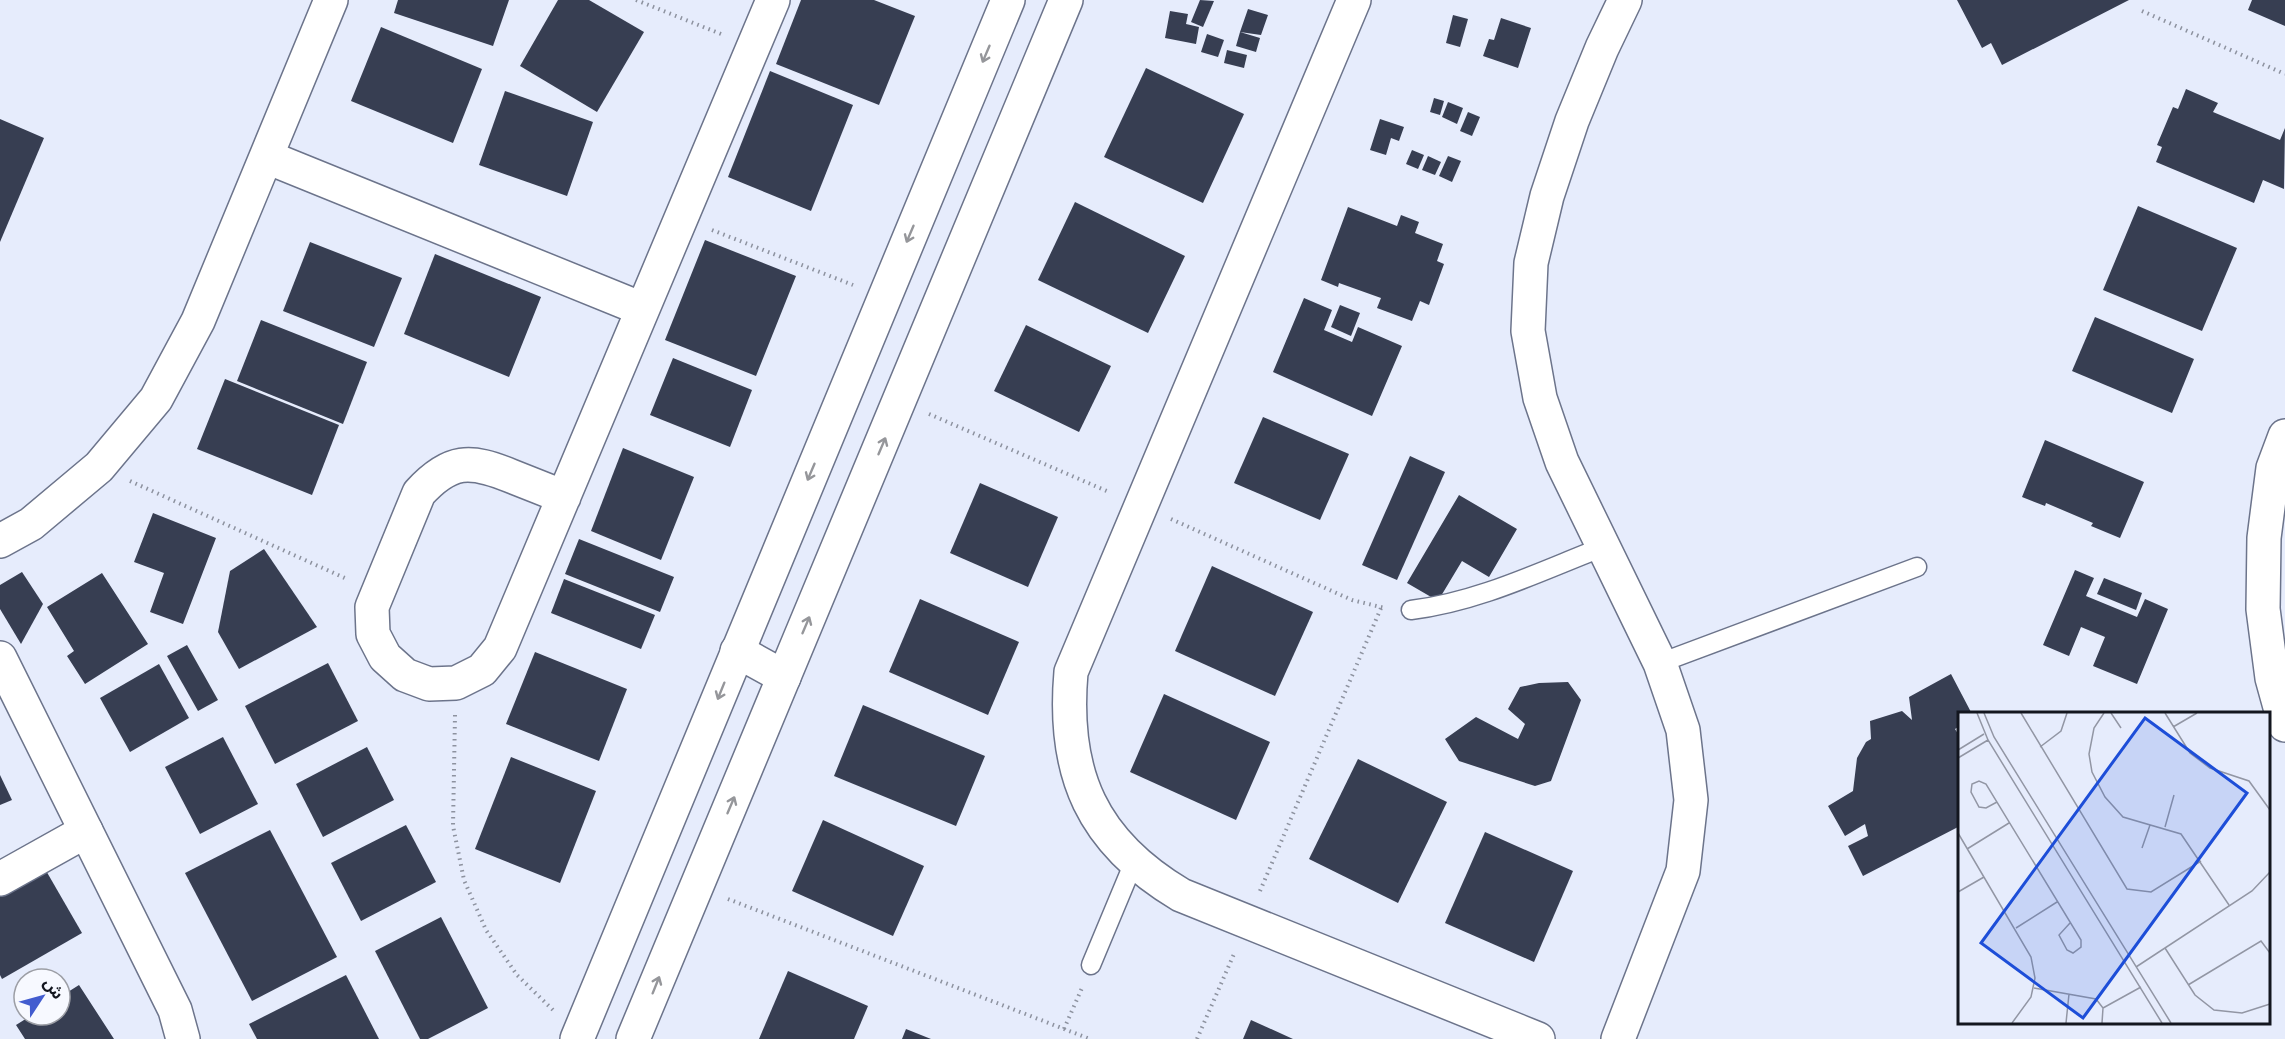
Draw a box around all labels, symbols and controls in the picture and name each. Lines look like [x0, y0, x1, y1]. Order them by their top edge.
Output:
one-way arrow [980, 44, 991, 63]
one-way arrow [904, 224, 915, 242]
one-way arrow [877, 437, 888, 455]
one-way arrow [805, 462, 816, 481]
one-way arrow [801, 616, 812, 635]
one-way arrow [715, 681, 726, 700]
inset map [1958, 712, 2270, 1024]
one-way arrow [726, 796, 737, 814]
north arrow [12, 967, 72, 1027]
text: ش [38, 975, 67, 1004]
one-way arrow [651, 976, 662, 995]

